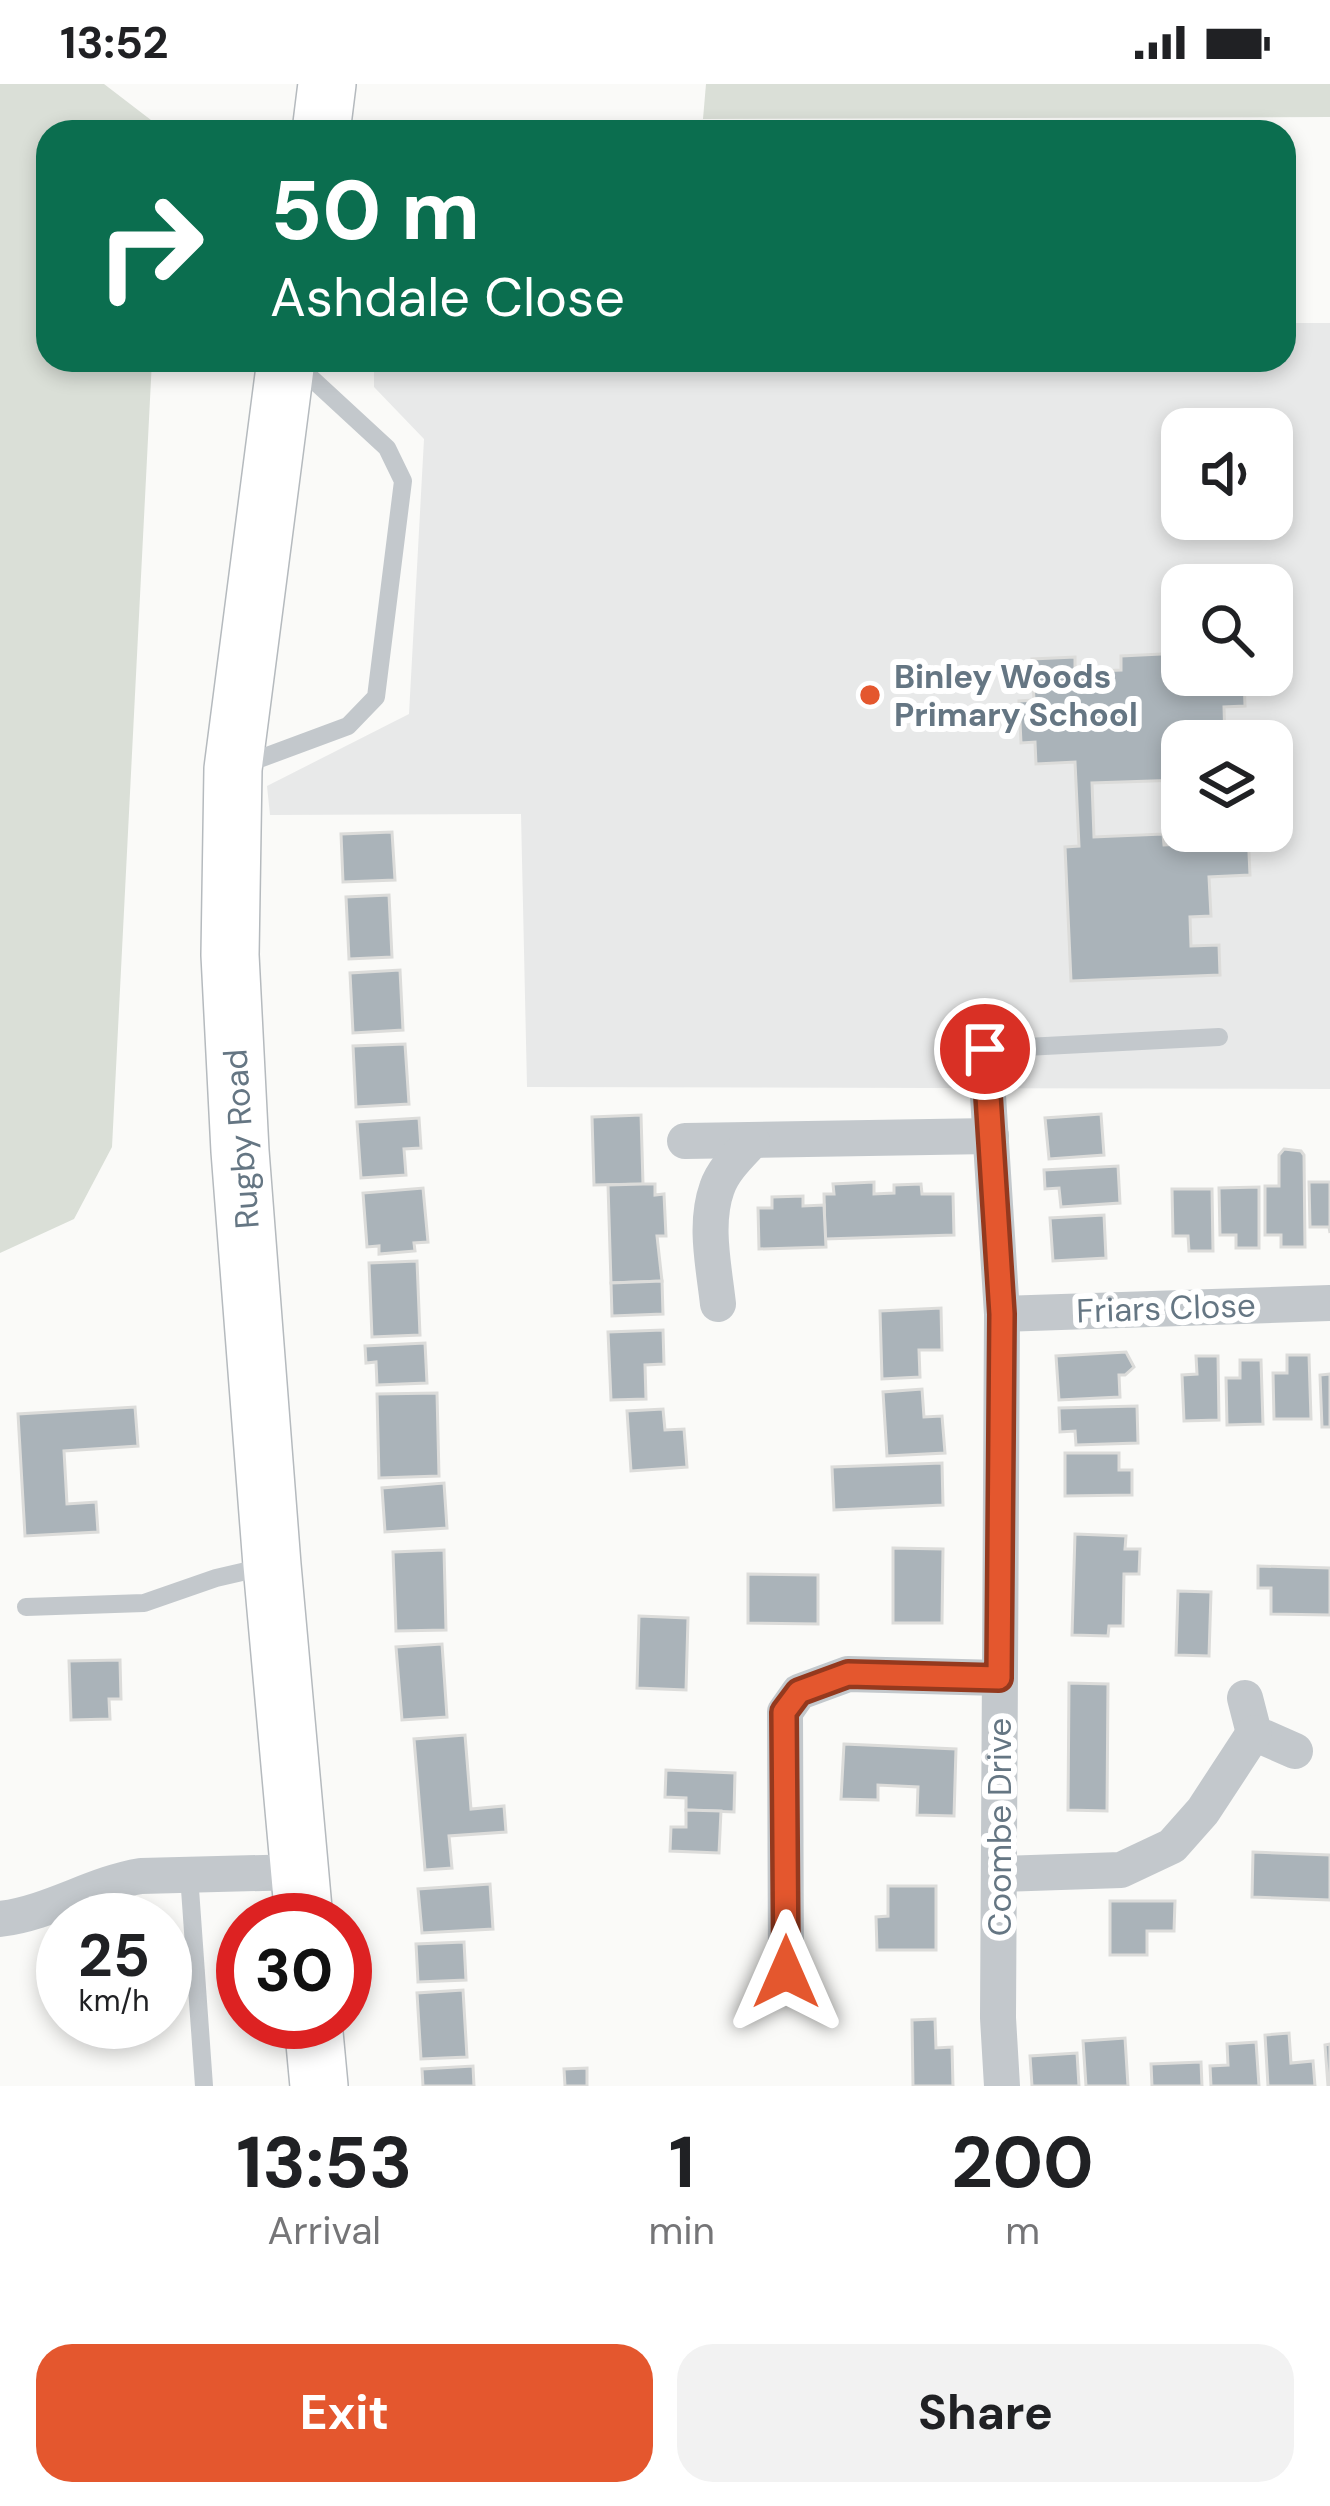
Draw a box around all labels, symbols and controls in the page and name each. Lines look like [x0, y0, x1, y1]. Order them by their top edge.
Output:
text: 13:52 [60, 13, 169, 72]
text: 50 m [270, 156, 480, 265]
icon: right [72, 168, 228, 324]
text: Ashdale Close [270, 262, 625, 333]
map controls [1161, 408, 1293, 852]
button: sound [1161, 408, 1293, 540]
button: search [1161, 564, 1293, 696]
place label: Binley Woods Primary School [894, 655, 1138, 736]
marker: Binley Woods Primary School [857, 682, 883, 708]
button: layers [1161, 720, 1293, 852]
pin [934, 998, 1036, 1100]
icon: arrive [952, 1016, 1018, 1082]
street label: Rugby Road [213, 1048, 269, 1230]
street label: Friars Close [1076, 1283, 1256, 1333]
street label: Coombe Drive [978, 1718, 1021, 1936]
speed limit sign: 30 [216, 1893, 372, 2049]
position arrow [723, 1909, 849, 2035]
text: 25 [78, 1916, 150, 1995]
text: km/h [79, 1981, 149, 2020]
text: 13:53 [236, 2116, 412, 2209]
text: 1 [669, 2116, 695, 2209]
text: 200 [951, 2116, 1094, 2209]
text: Arrival [267, 2205, 381, 2256]
text: min [649, 2205, 715, 2256]
text: m [1005, 2205, 1040, 2256]
button: Exit [36, 2344, 653, 2482]
button: Share [677, 2344, 1294, 2482]

